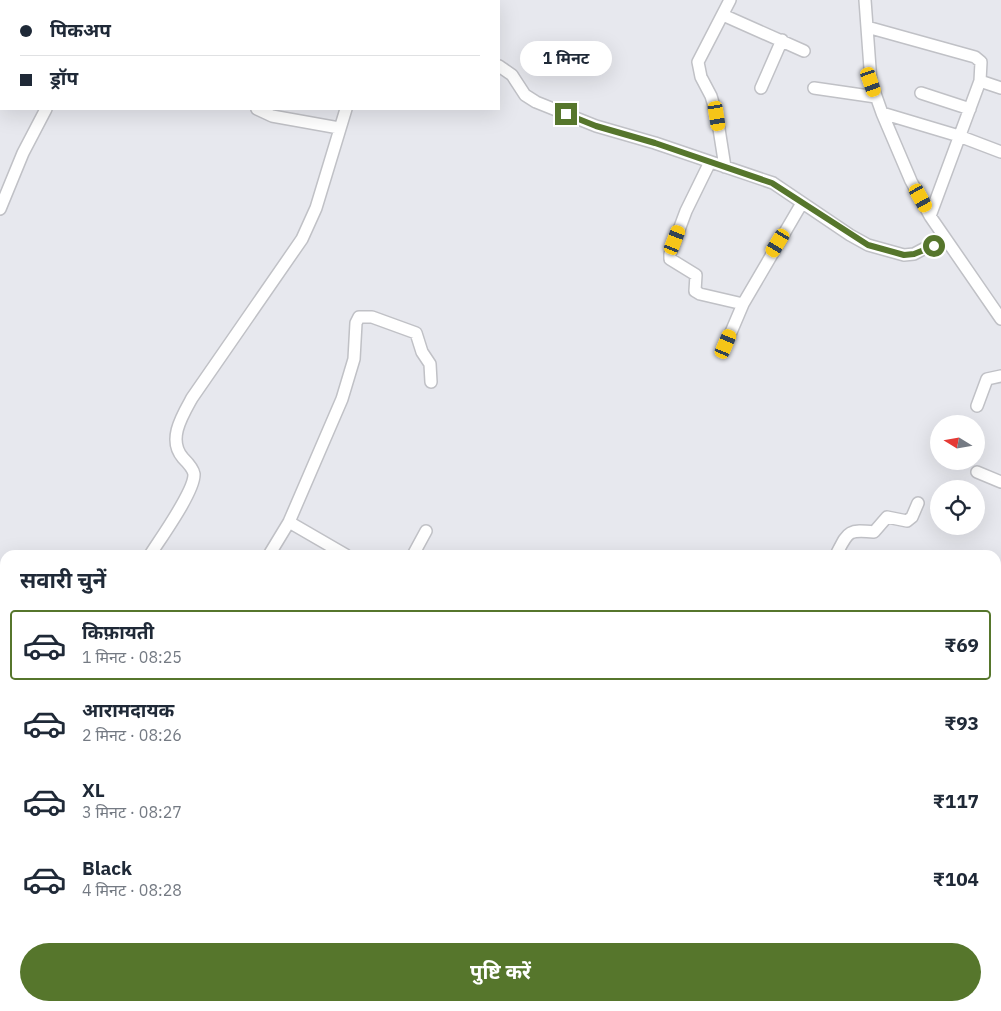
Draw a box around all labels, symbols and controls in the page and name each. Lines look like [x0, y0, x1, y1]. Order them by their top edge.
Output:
text: पिकअप [50, 18, 111, 42]
callout: 1 मिनट [520, 42, 612, 76]
text: 1 मिनट [543, 48, 589, 68]
car [859, 65, 882, 99]
text: ड्रॉप [50, 66, 78, 90]
car [707, 100, 726, 132]
route end [555, 103, 577, 125]
car [907, 181, 934, 215]
car [662, 223, 687, 257]
car [763, 226, 792, 260]
route start [923, 235, 945, 257]
car [713, 327, 738, 361]
north arrow [930, 415, 985, 470]
map controls [930, 415, 985, 535]
button: locate [930, 480, 985, 535]
text: सवारी चुनें [20, 565, 106, 594]
text: किफ़ायती [82, 620, 154, 644]
icon: car [22, 623, 67, 668]
text: ₹69 [944, 633, 979, 657]
text: 1 मिनट · 08:25 [82, 647, 182, 667]
text: आरामदायक [82, 698, 174, 722]
icon: car [22, 701, 67, 746]
text: ₹93 [944, 711, 979, 735]
text: 2 मिनट · 08:26 [82, 725, 182, 745]
text: XL [82, 778, 105, 802]
icon: car [22, 779, 67, 824]
text: ₹117 [933, 789, 979, 813]
text: 3 मिनट · 08:27 [82, 802, 182, 822]
text: Black [82, 856, 132, 880]
icon: car [22, 857, 67, 902]
text: ₹104 [933, 867, 979, 891]
text: 4 मिनट · 08:28 [82, 880, 182, 900]
button: पुष्टि करें [20, 943, 981, 1001]

